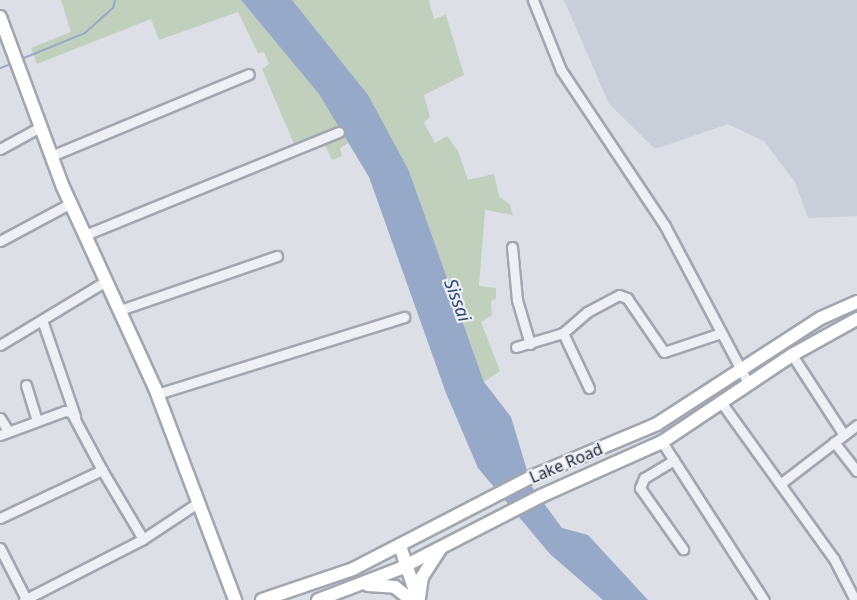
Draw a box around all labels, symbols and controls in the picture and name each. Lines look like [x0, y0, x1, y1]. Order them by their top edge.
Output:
water label: Sissai [440, 276, 476, 324]
street label: Lake Road [527, 439, 605, 487]

